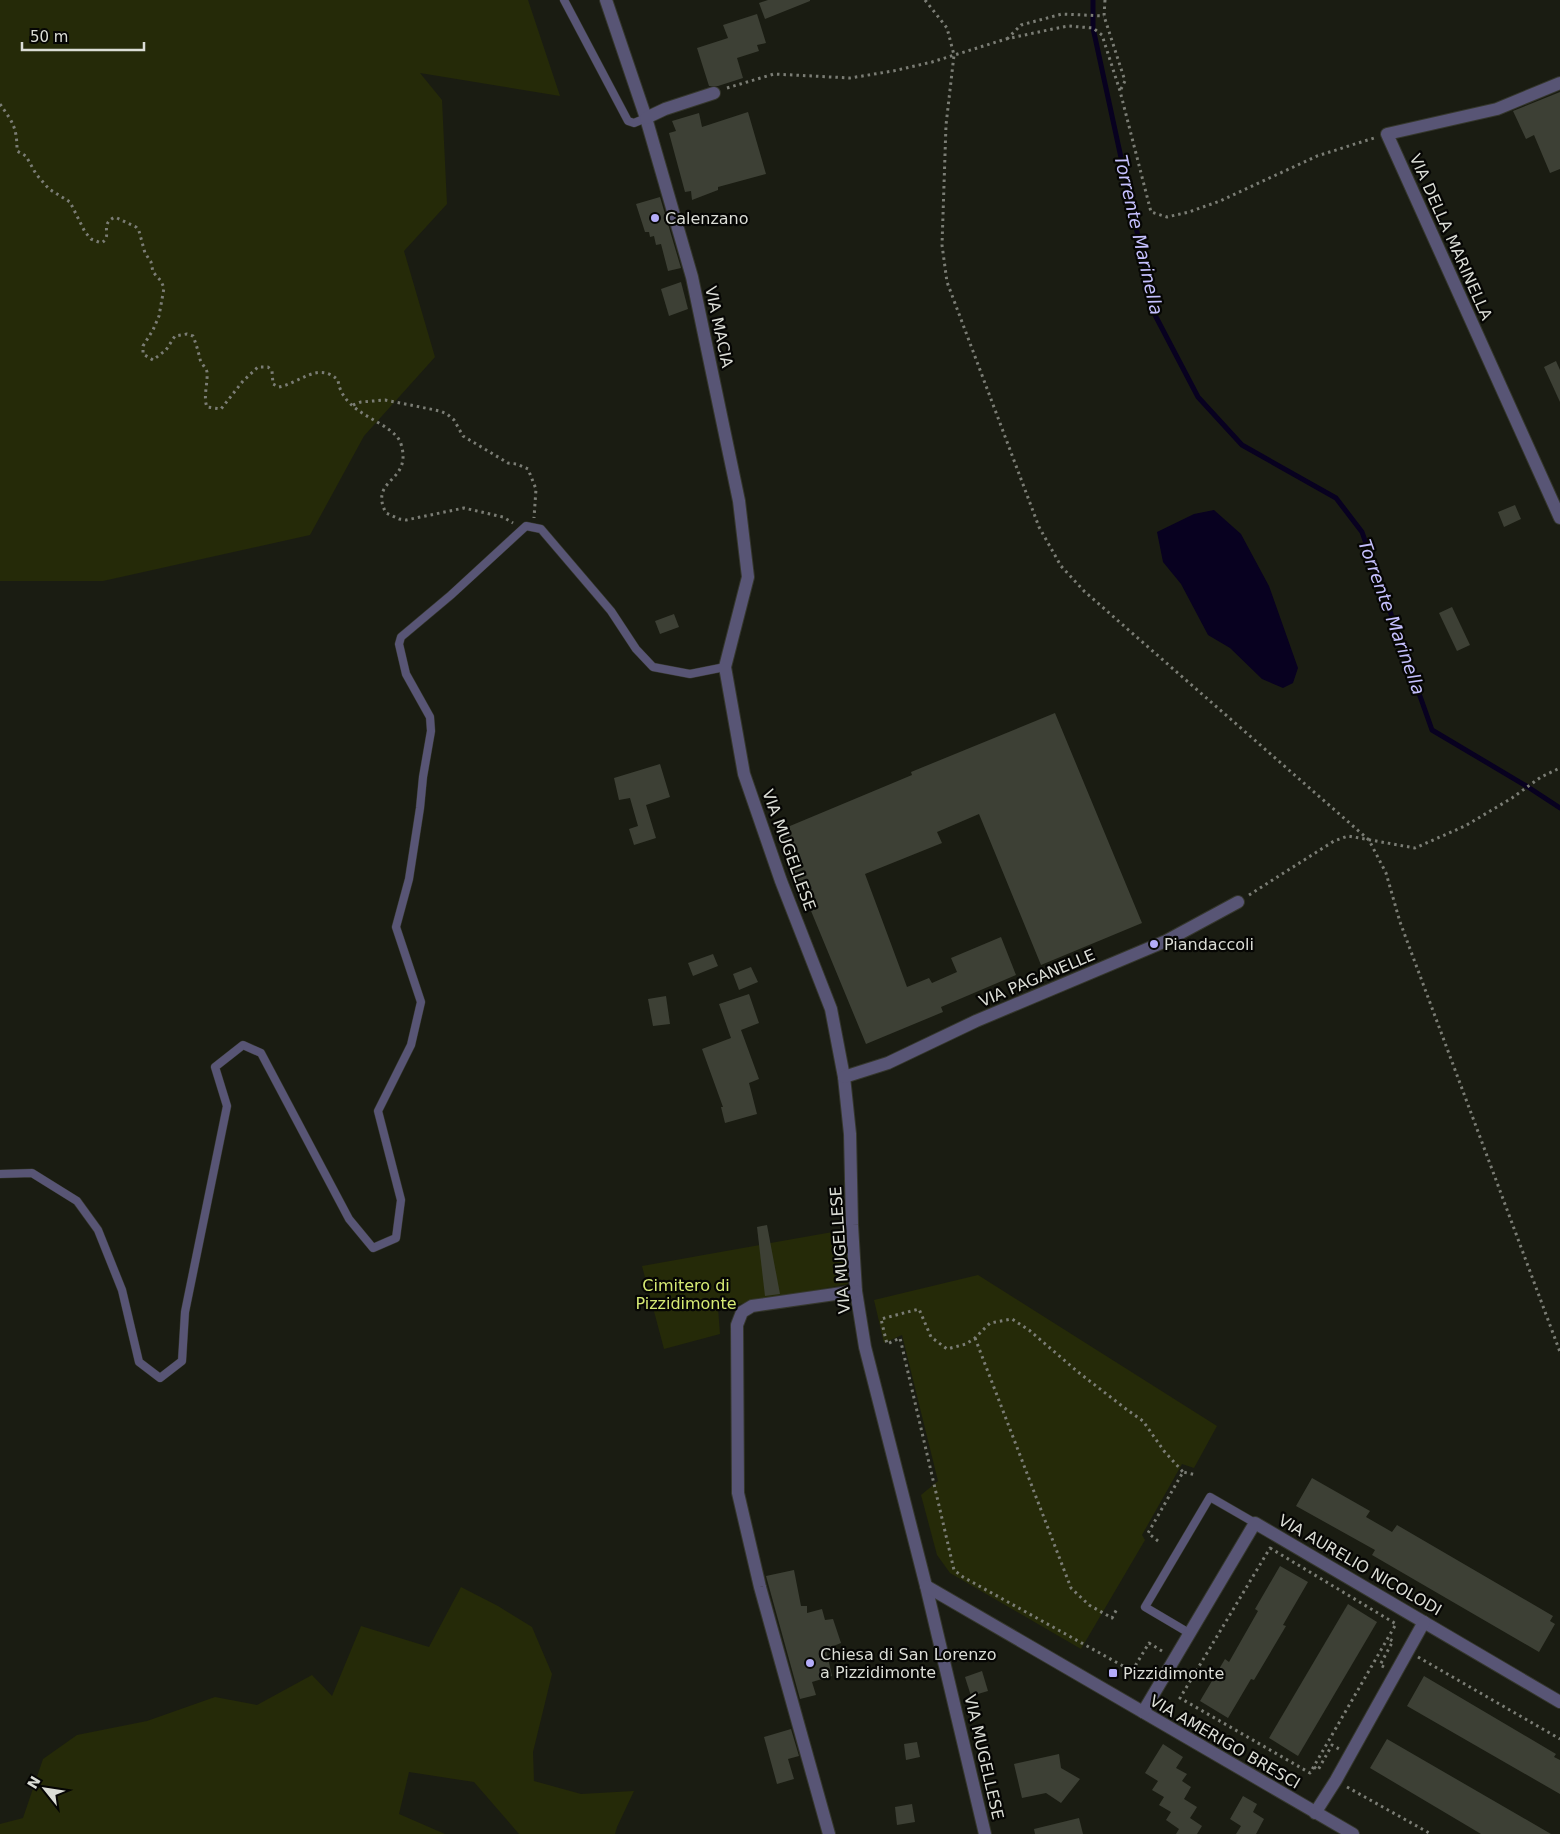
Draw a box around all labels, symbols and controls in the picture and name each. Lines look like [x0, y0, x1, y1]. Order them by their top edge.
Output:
scale bar [22, 20, 145, 52]
text: 50 m [30, 28, 68, 46]
street label: VIA DELLA MARINELLA [1406, 151, 1496, 323]
water label: Torrente Marinella [1110, 153, 1168, 317]
place label: Calenzano [665, 209, 749, 228]
marker: Calenzano [649, 212, 661, 224]
street label: VIA MACIA [701, 284, 737, 370]
water label: Torrente Marinella [1354, 537, 1430, 697]
street label: VIA MUGELLESE [758, 787, 820, 913]
place label: Piandaccoli [1164, 935, 1254, 954]
marker: Piandaccoli [1148, 938, 1160, 950]
street label: VIA PAGANELLE [976, 945, 1098, 1011]
street label: VIA MUGELLESE [826, 1186, 854, 1314]
park label: Cimitero di Pizzidimonte [635, 1276, 737, 1313]
street label: VIA AURELIO NICOLODI [1275, 1510, 1445, 1620]
place label: Chiesa di San Lorenzo a Pizzidimonte [820, 1645, 997, 1682]
marker: Chiesa di San Lorenzo a Pizzidimonte [804, 1657, 816, 1669]
place label: Pizzidimonte [1123, 1664, 1224, 1683]
marker: Pizzidimonte [1107, 1667, 1119, 1679]
street label: VIA AMERIGO BRESCI [1146, 1691, 1304, 1793]
street label: VIA MUGELLESE [960, 1693, 1008, 1821]
north arrow [20, 1764, 70, 1814]
text: N [24, 1773, 44, 1792]

